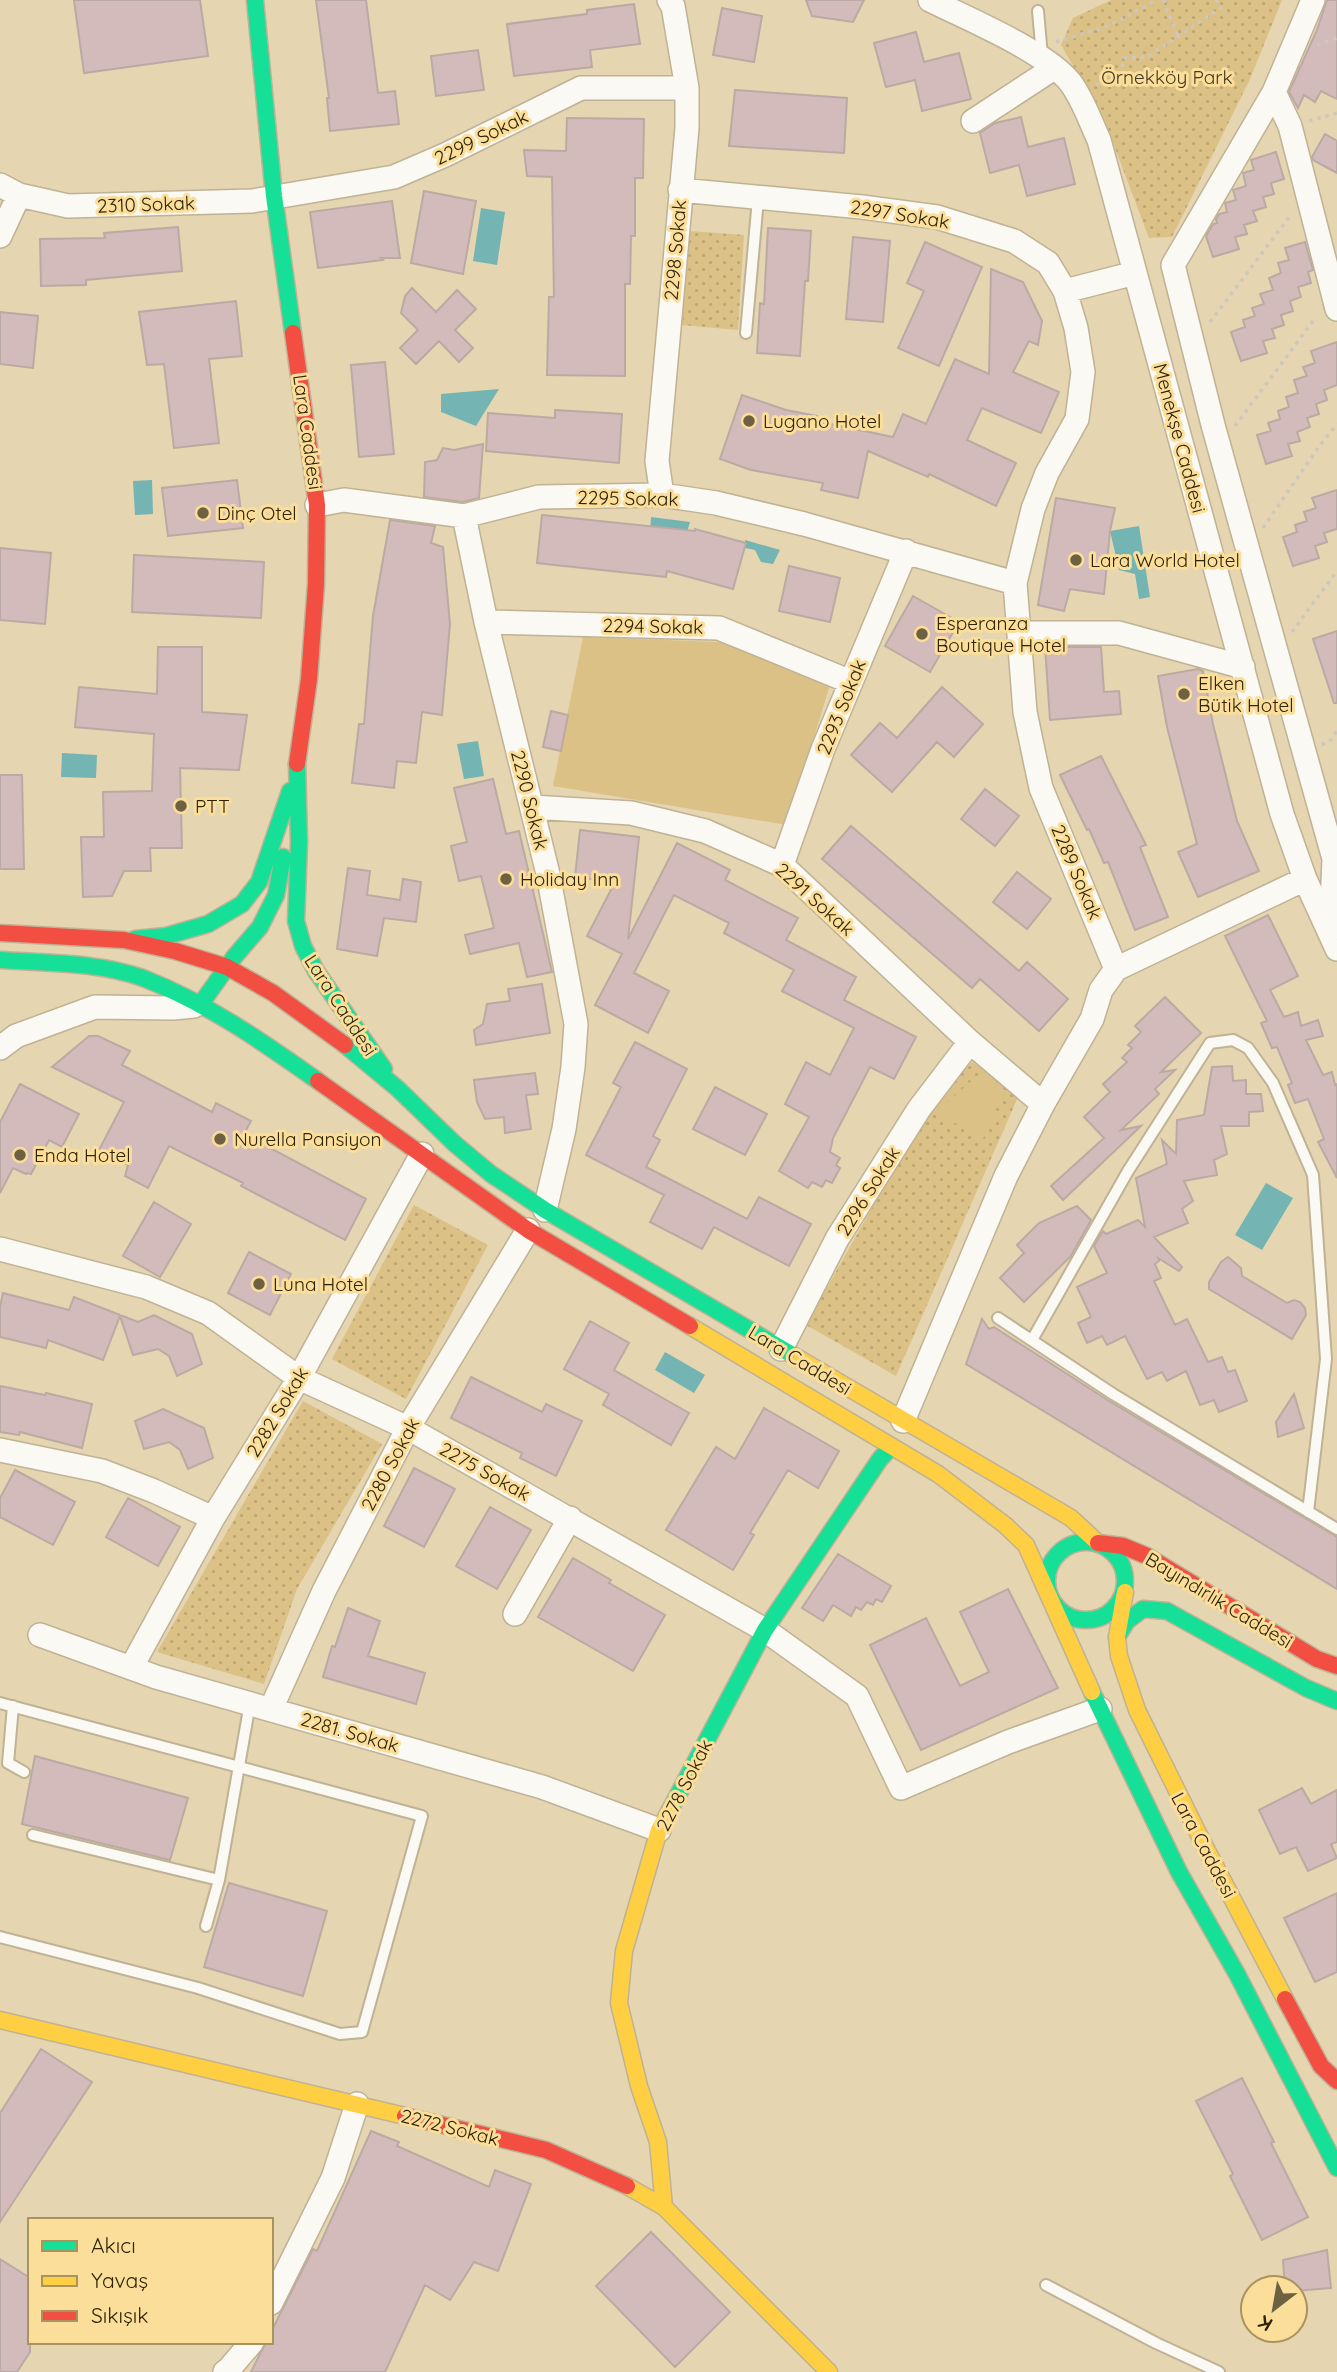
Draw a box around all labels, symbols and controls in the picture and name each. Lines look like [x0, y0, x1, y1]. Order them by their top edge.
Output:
park label: Örnekköy Park [1101, 65, 1233, 89]
street label: 2299 Sokak [430, 104, 532, 170]
street label: 2310 Sokak [97, 190, 195, 218]
street label: 2297 Sokak [849, 194, 951, 234]
street label: 2298 Sokak [659, 199, 691, 301]
street label: Menekşe Caddesi [1149, 361, 1211, 515]
street label: Lara Caddesi [288, 373, 328, 491]
place label: Lugano Hotel [763, 409, 881, 433]
marker: Lugano Hotel [741, 413, 757, 429]
street label: 2295 Sokak [577, 485, 679, 511]
place label: Dinç Otel [217, 501, 297, 525]
marker: Dinç Otel [195, 505, 211, 521]
place label: Lara World Hotel [1090, 548, 1240, 572]
marker: Lara World Hotel [1068, 552, 1084, 568]
place label: Esperanza Boutique Hotel [936, 611, 1066, 657]
street label: 2294 Sokak [602, 613, 704, 639]
marker: Esperanza Boutique Hotel [914, 626, 930, 642]
street label: 2293 Sokak [811, 656, 871, 758]
place label: Elken Bütik Hotel [1198, 671, 1294, 717]
marker: Elken Bütik Hotel [1176, 686, 1192, 702]
street label: 2290 Sokak [506, 748, 554, 852]
place label: PTT [195, 794, 230, 818]
marker: PTT [173, 798, 189, 814]
street label: 2289 Sokak [1046, 821, 1108, 923]
street label: 2291 Sokak [771, 857, 859, 941]
place label: Holiday Inn [520, 867, 619, 891]
marker: Holiday Inn [498, 871, 514, 887]
street label: Lara Caddesi [299, 950, 383, 1060]
place label: Nurella Pansiyon [234, 1127, 382, 1151]
marker: Nurella Pansiyon [212, 1131, 228, 1147]
street label: 2296 Sokak [831, 1142, 905, 1240]
place label: Enda Hotel [34, 1143, 131, 1167]
marker: Enda Hotel [12, 1147, 28, 1163]
place label: Luna Hotel [273, 1272, 368, 1296]
marker: Luna Hotel [251, 1276, 267, 1292]
street label: Lara Caddesi [744, 1320, 856, 1400]
street label: 2282 Sokak [241, 1363, 313, 1461]
street label: 2280 Sokak [356, 1413, 424, 1515]
street label: 2275 Sokak [435, 1436, 535, 1506]
street label: Bayındırlık Caddesi [1141, 1547, 1297, 1653]
street label: 2281. Sokak [298, 1707, 402, 1757]
street label: 2278 Sokak [651, 1735, 717, 1835]
street label: Lara Caddesi [1166, 1788, 1242, 1902]
street label: 2272 Sokak [399, 2103, 501, 2151]
legend [28, 2218, 273, 2344]
text: Akıcı [91, 2232, 136, 2258]
text: Yavaş [91, 2267, 148, 2293]
north arrow [1239, 2274, 1309, 2344]
text: Sıkışık [91, 2302, 149, 2328]
text: K [1254, 2310, 1277, 2337]

